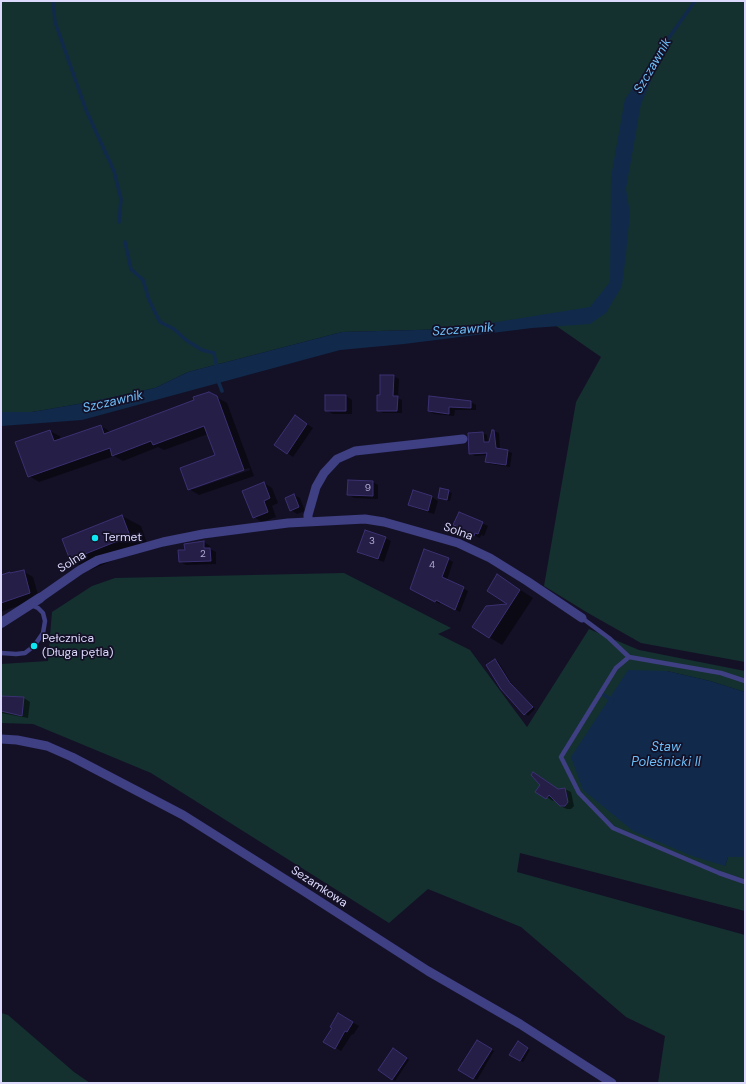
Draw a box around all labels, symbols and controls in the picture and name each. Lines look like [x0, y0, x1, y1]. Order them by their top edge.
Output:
water label: Szczawnik [631, 36, 675, 96]
water label: Szczawnik [432, 320, 494, 340]
water label: Szczawnik [81, 387, 145, 417]
house number: 9 [365, 482, 371, 494]
street label: Solna [441, 520, 475, 544]
place label: Termet [103, 531, 142, 545]
marker: Termet [90, 533, 100, 543]
house number: 3 [369, 535, 375, 547]
street label: Solna [55, 548, 89, 576]
house number: 2 [200, 548, 206, 560]
house number: 4 [429, 559, 435, 571]
place label: Pełcznica (Długa pętla) [42, 632, 114, 660]
marker: Pełcznica (Długa pętla) [29, 641, 39, 651]
water label: Staw Poleśnicki II [631, 740, 701, 771]
street label: Sezamkowa [288, 863, 350, 911]

